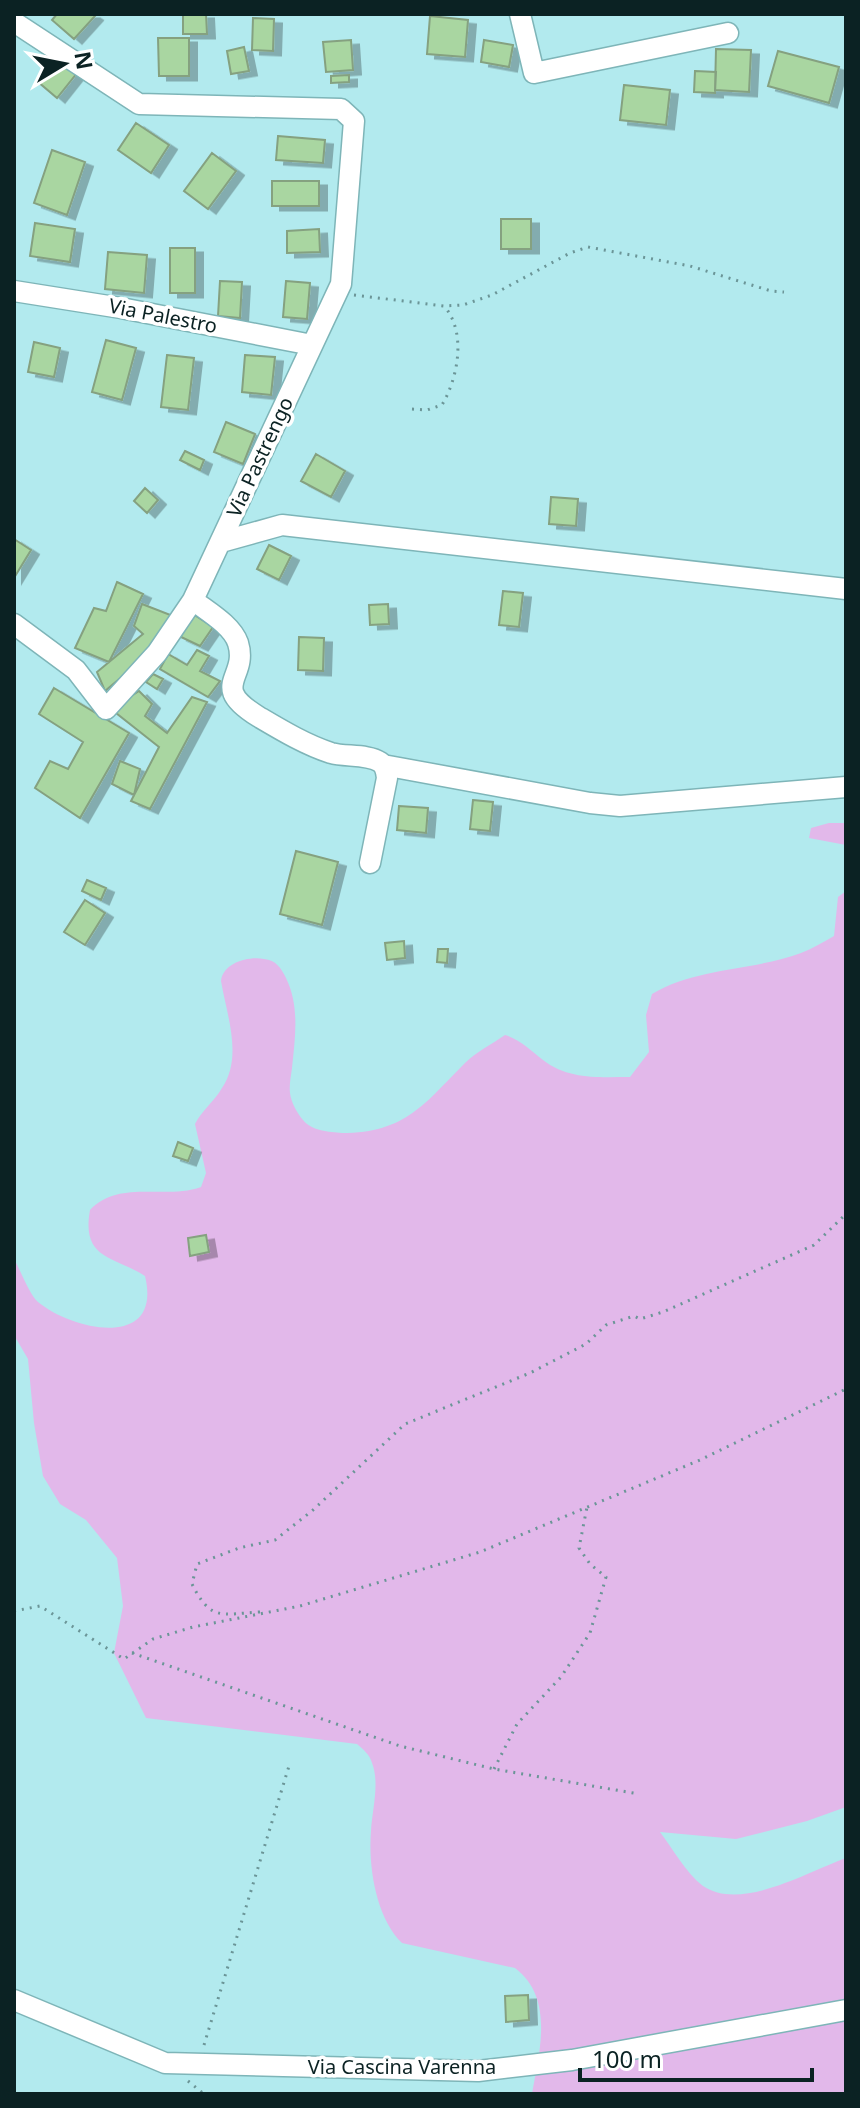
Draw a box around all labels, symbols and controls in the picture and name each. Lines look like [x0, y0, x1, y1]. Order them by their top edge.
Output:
north arrow [24, 24, 104, 104]
text: N [68, 49, 101, 72]
street label: Via Palestro [106, 292, 220, 339]
street label: Via Pastrengo [220, 392, 299, 521]
scale bar [580, 2032, 812, 2082]
text: 100 m [592, 2042, 662, 2075]
street label: Via Cascina Varenna [308, 2053, 496, 2080]

